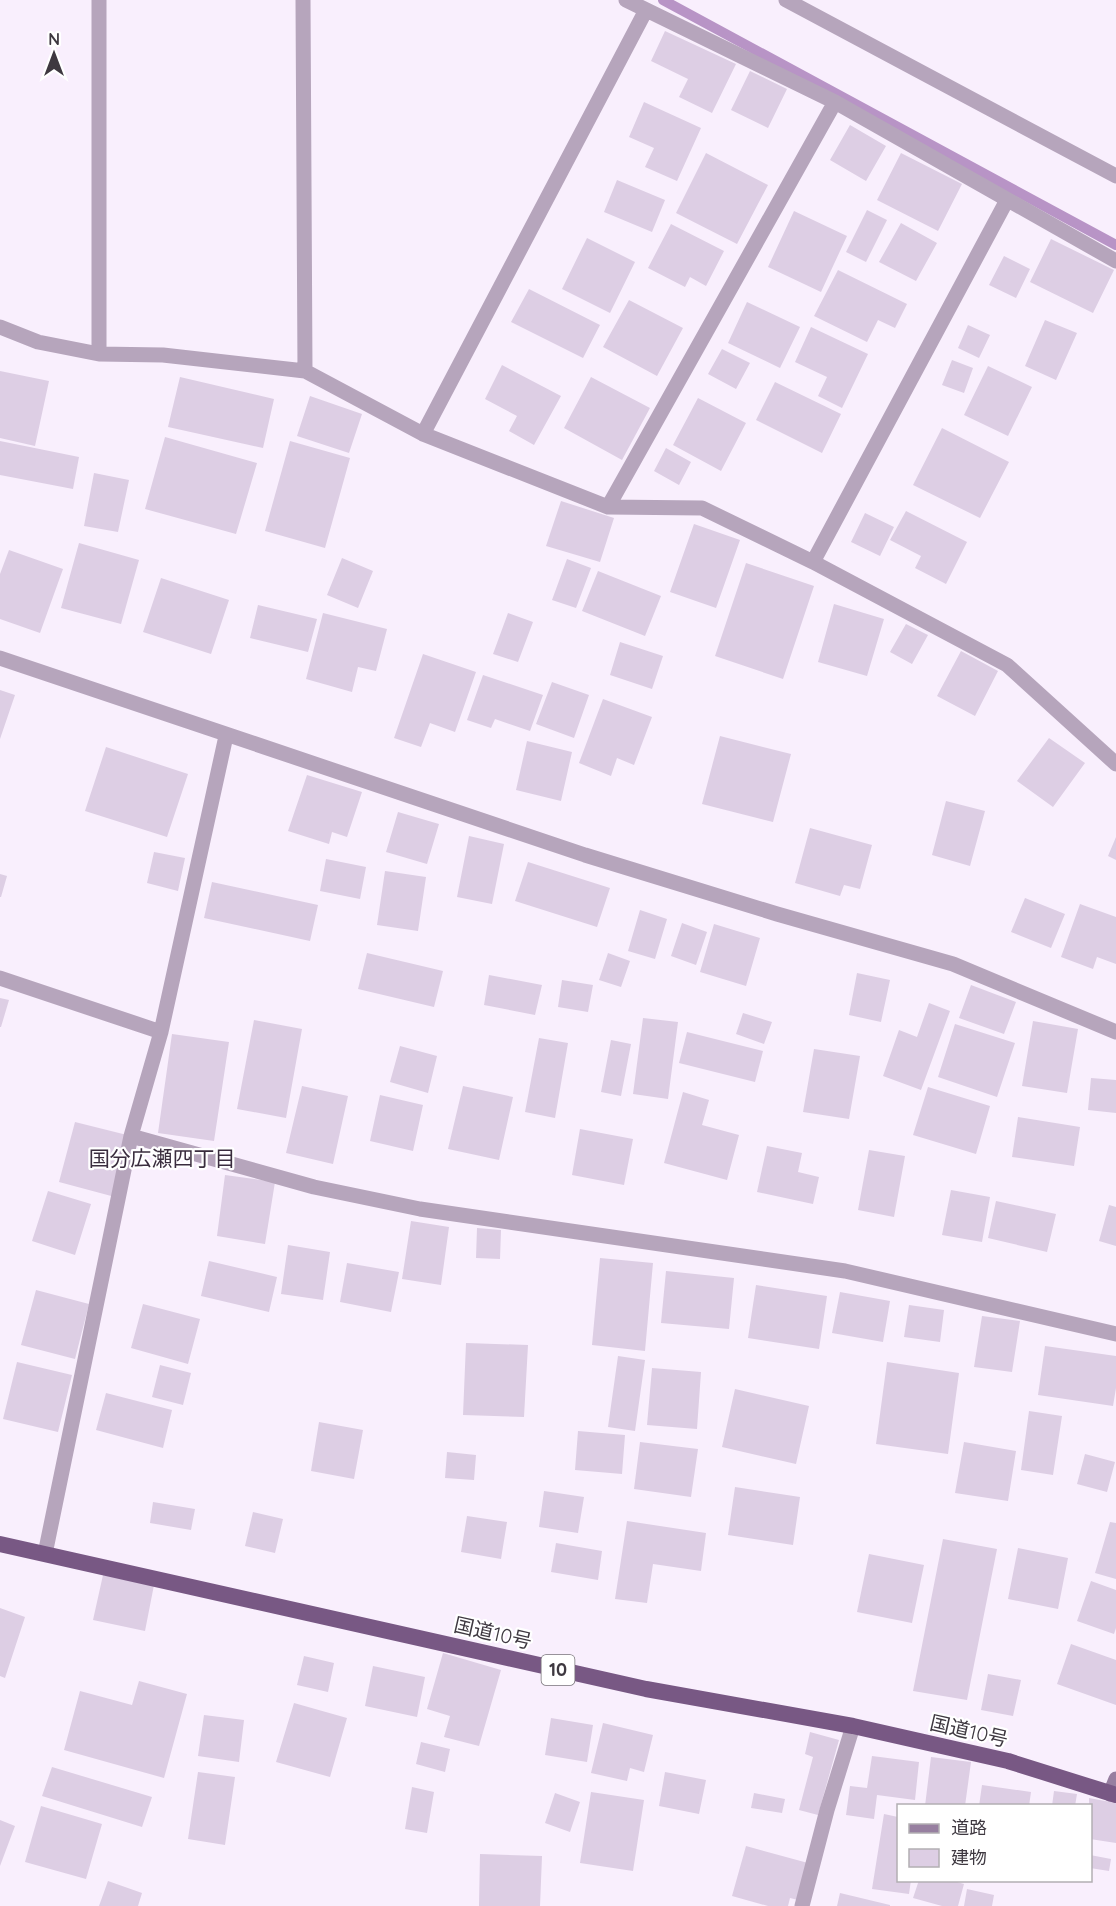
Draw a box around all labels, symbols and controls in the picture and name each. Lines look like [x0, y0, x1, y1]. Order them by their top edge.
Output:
north arrow [24, 24, 84, 84]
text: N [48, 29, 60, 49]
district label: 国分広瀬四丁目 [89, 1145, 236, 1171]
street label: 国道10号 [452, 1611, 535, 1654]
road number: 10 [542, 1655, 574, 1685]
street label: 国道10号 [928, 1709, 1011, 1752]
legend [897, 1804, 1092, 1882]
text: 道路 [951, 1816, 987, 1839]
text: 建物 [951, 1846, 987, 1869]

